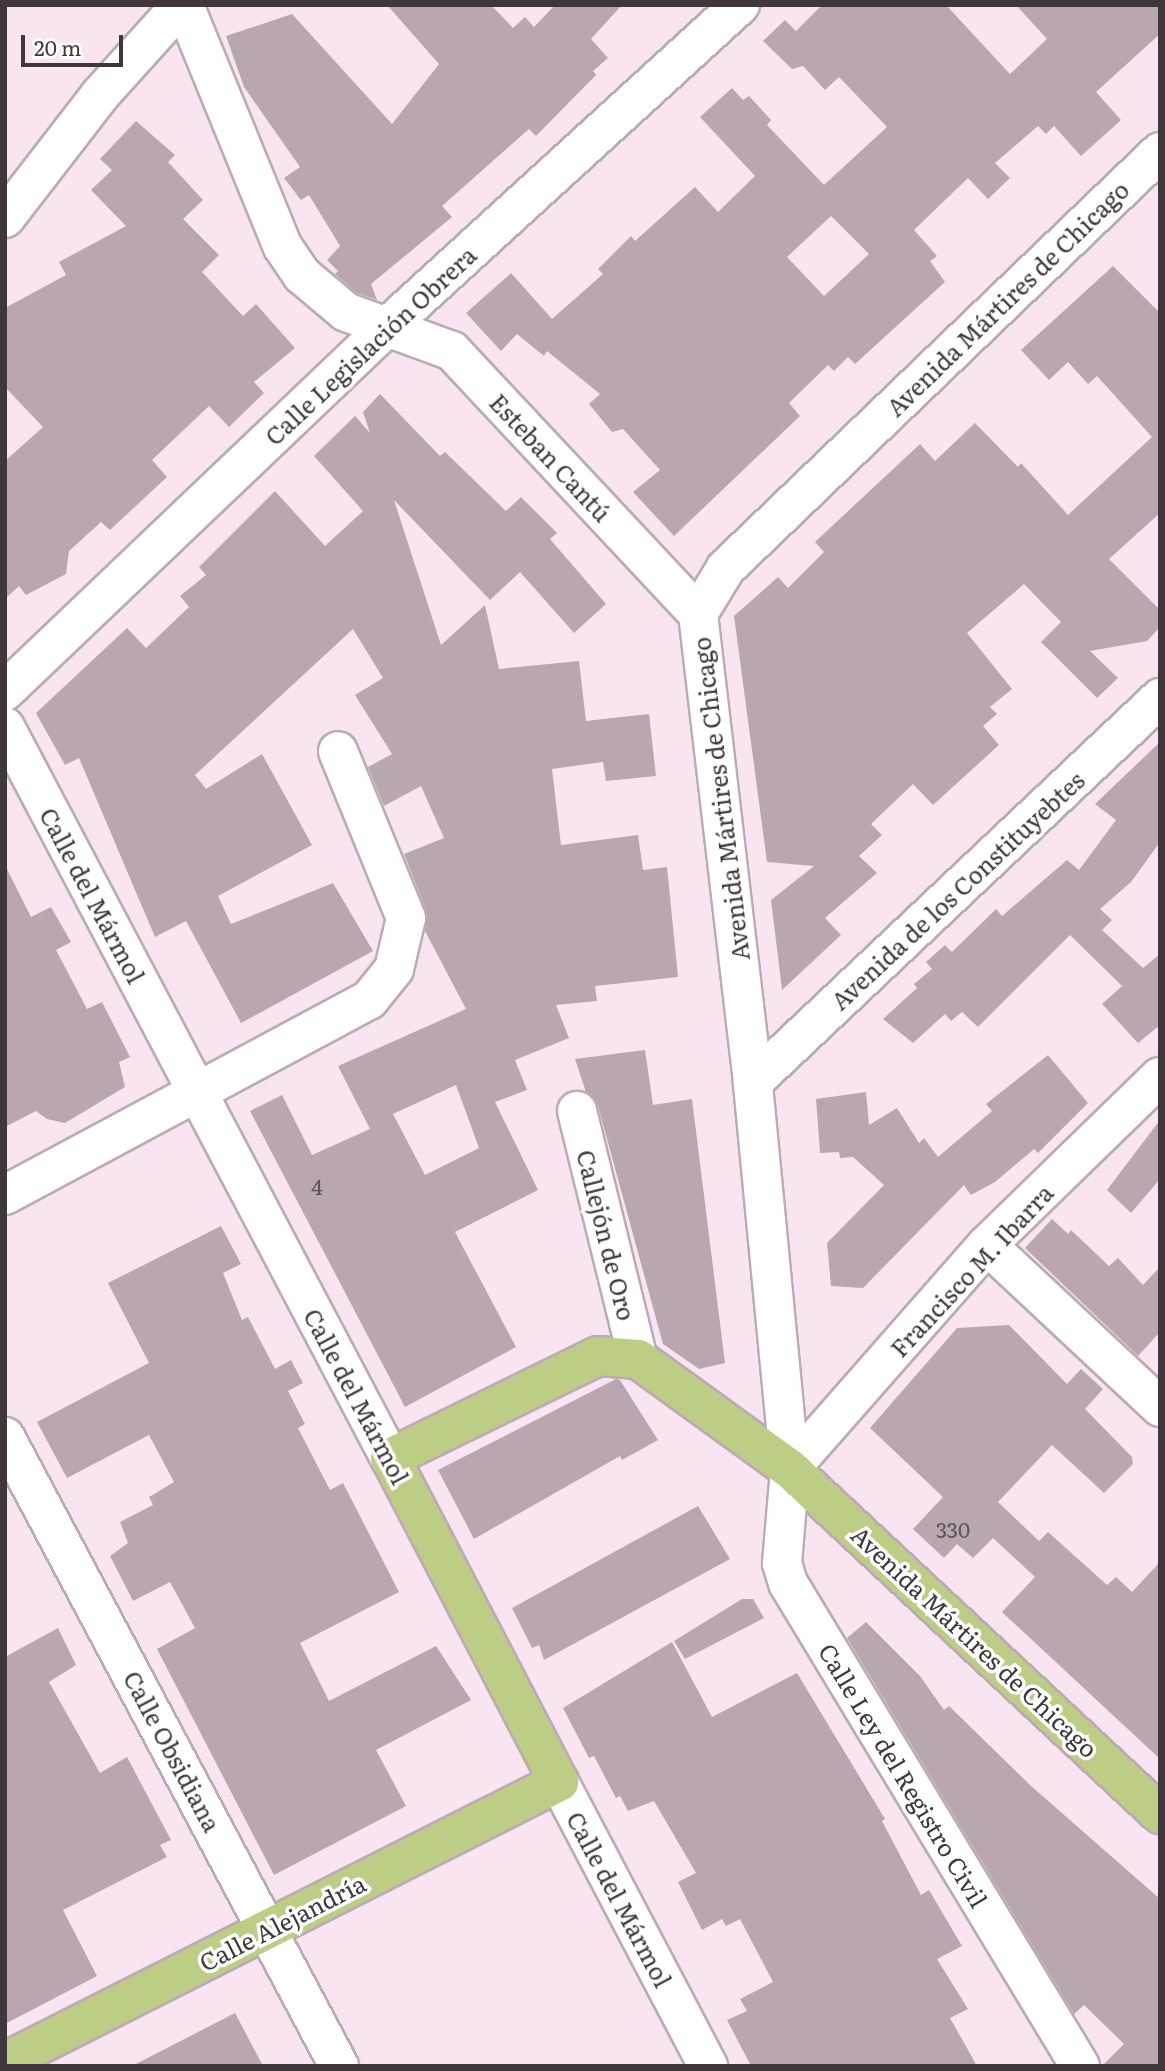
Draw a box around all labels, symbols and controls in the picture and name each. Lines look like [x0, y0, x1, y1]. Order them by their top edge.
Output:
scale bar [24, 21, 126, 65]
text: 20 m [34, 31, 81, 62]
street label: Avenida Mártires de Chicago [880, 174, 1134, 422]
street label: Calle Legislación Obrera [259, 240, 481, 450]
street label: Esteban Cantú [484, 387, 618, 527]
street label: Avenida Mártires de Chicago [686, 636, 754, 962]
street label: Avenida de los Constituyebtes [824, 765, 1090, 1015]
street label: Calle del Mármol [35, 802, 151, 988]
street label: Callejón de Oro [572, 1147, 642, 1323]
house number: 4 [311, 1173, 323, 1199]
street label: Francisco M. Ibarra [884, 1178, 1058, 1362]
street label: Calle del Mármol [299, 1303, 415, 1489]
house number: 330 [936, 1516, 970, 1542]
street label: Avenida Mártires de Chicago [846, 1519, 1104, 1763]
street label: Calle Ley del Registro Civil [814, 1638, 994, 1912]
street label: Calle Obsidiana [118, 1666, 228, 1836]
street label: Calle del Mármol [562, 1806, 678, 1992]
street label: Calle Alejandría [194, 1868, 370, 1976]

